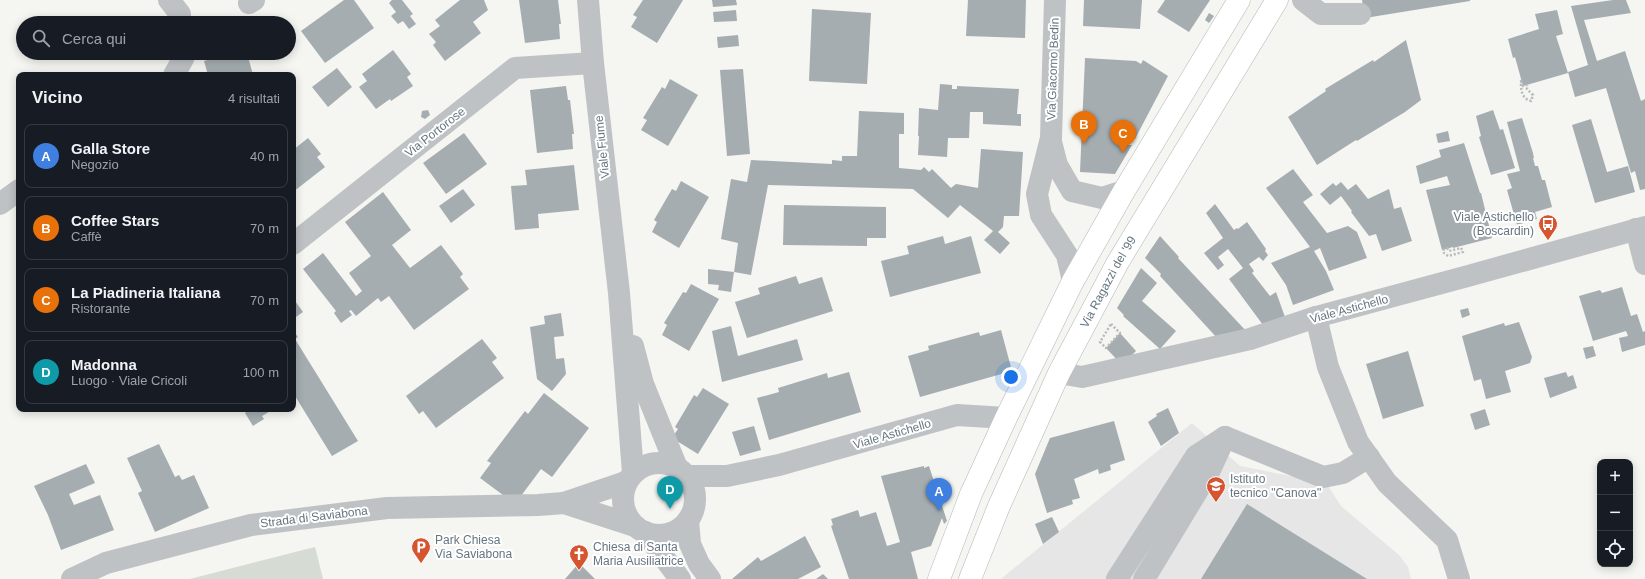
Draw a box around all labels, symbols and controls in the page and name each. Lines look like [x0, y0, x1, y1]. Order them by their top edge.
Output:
search box [16, 16, 296, 60]
street label: Via Giacomo Bedin [1044, 18, 1062, 120]
icon: search [30, 27, 52, 49]
text: Cerca qui [62, 30, 126, 47]
text: Vicino [32, 88, 83, 107]
text: 4 risultati [228, 91, 280, 106]
street label: Via Portorose [402, 104, 468, 160]
pin: B [1071, 111, 1097, 144]
street label: Viale Fiume [592, 115, 612, 179]
pin: C [1110, 120, 1136, 153]
text: Galla Store [71, 140, 150, 157]
text: A [41, 149, 51, 164]
text: 40 m [250, 149, 279, 164]
text: Negozio [71, 157, 119, 172]
place label: Viale Astichello (Boscardin) [1454, 210, 1534, 238]
text: Coffee Stars [71, 212, 159, 229]
bus stop icon: Viale Astichello (Boscardin) [1537, 213, 1559, 241]
text: B [41, 221, 51, 236]
text: 70 m [250, 221, 279, 236]
text: Caffè [71, 229, 102, 244]
street label: Via Ragazzi del '99 [1077, 233, 1139, 330]
text: La Piadineria Italiana [71, 284, 220, 301]
street label: Viale Astichello [1308, 292, 1390, 326]
text: C [41, 293, 51, 308]
text: 70 m [250, 293, 279, 308]
text: Ristorante [71, 301, 130, 316]
text: Madonna [71, 356, 137, 373]
text: D [41, 365, 51, 380]
text: 100 m [243, 365, 279, 380]
your location [1001, 367, 1021, 387]
text: Luogo · Viale Cricoli [71, 373, 187, 388]
street label: Viale Astichello [851, 416, 933, 452]
map controls [1597, 459, 1633, 567]
button: + [1597, 459, 1633, 495]
place label: Istituto tecnico "Canova" [1230, 472, 1321, 500]
school or university icon: Istituto tecnico "Canova" [1205, 475, 1227, 503]
pin: D [657, 476, 683, 509]
pin: A [926, 478, 952, 511]
button: − [1597, 495, 1633, 531]
street label: Strada di Saviabona [260, 503, 369, 531]
button: locate [1597, 531, 1633, 567]
place label: Park Chiesa Via Saviabona [435, 533, 513, 561]
parking icon: Park Chiesa Via Saviabona [410, 536, 432, 564]
place label: Chiesa di Santa Maria Ausiliatrice [593, 540, 684, 568]
church icon: Chiesa di Santa Maria Ausiliatrice [568, 543, 590, 571]

